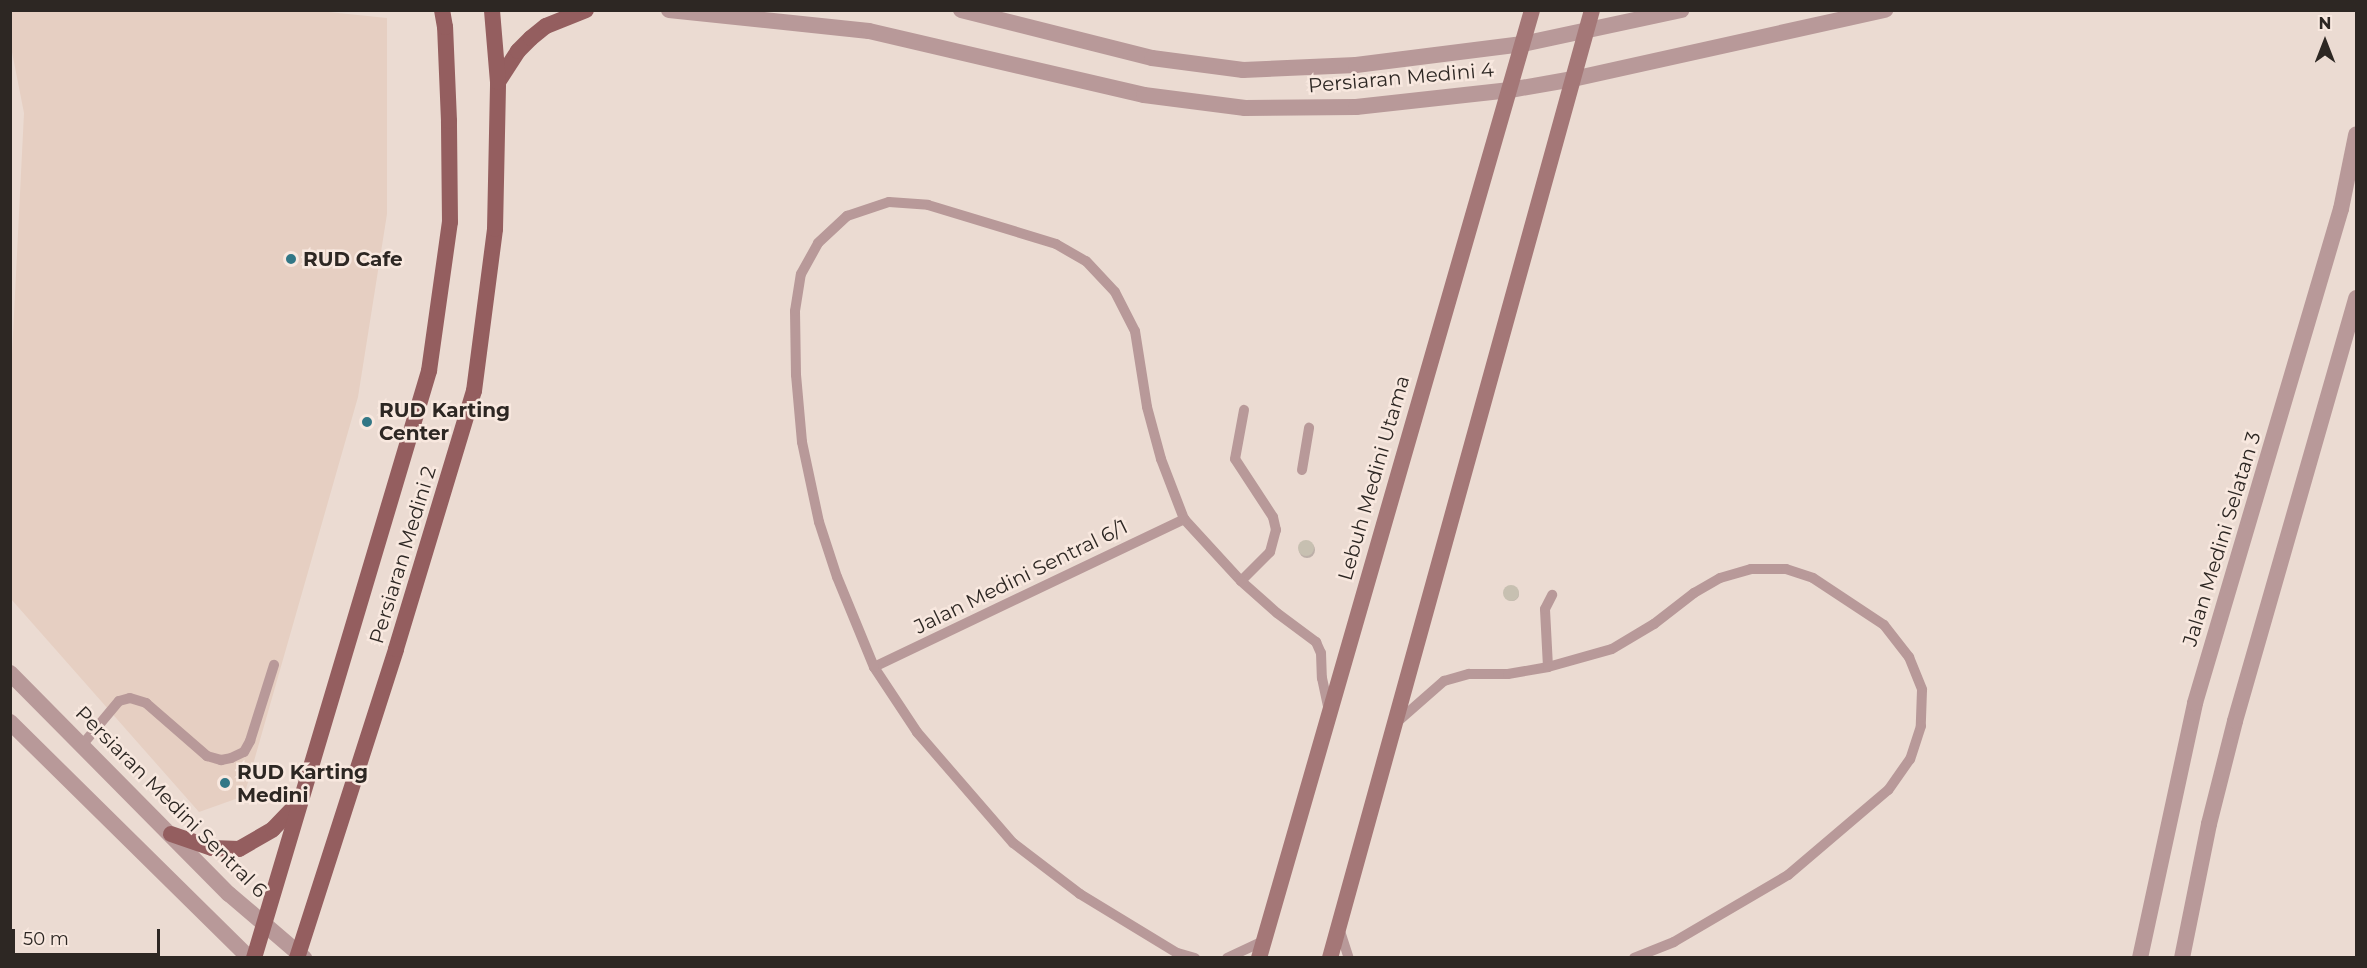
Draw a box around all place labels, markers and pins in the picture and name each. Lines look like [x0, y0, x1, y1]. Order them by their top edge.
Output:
place label: RUD Cafe [303, 247, 403, 271]
marker: RUD Cafe [284, 252, 298, 266]
place label: RUD Karting Center [379, 398, 510, 445]
marker: RUD Karting Center [360, 415, 374, 429]
place label: RUD Karting Medini [237, 760, 368, 807]
marker: RUD Karting Medini [218, 776, 232, 790]

